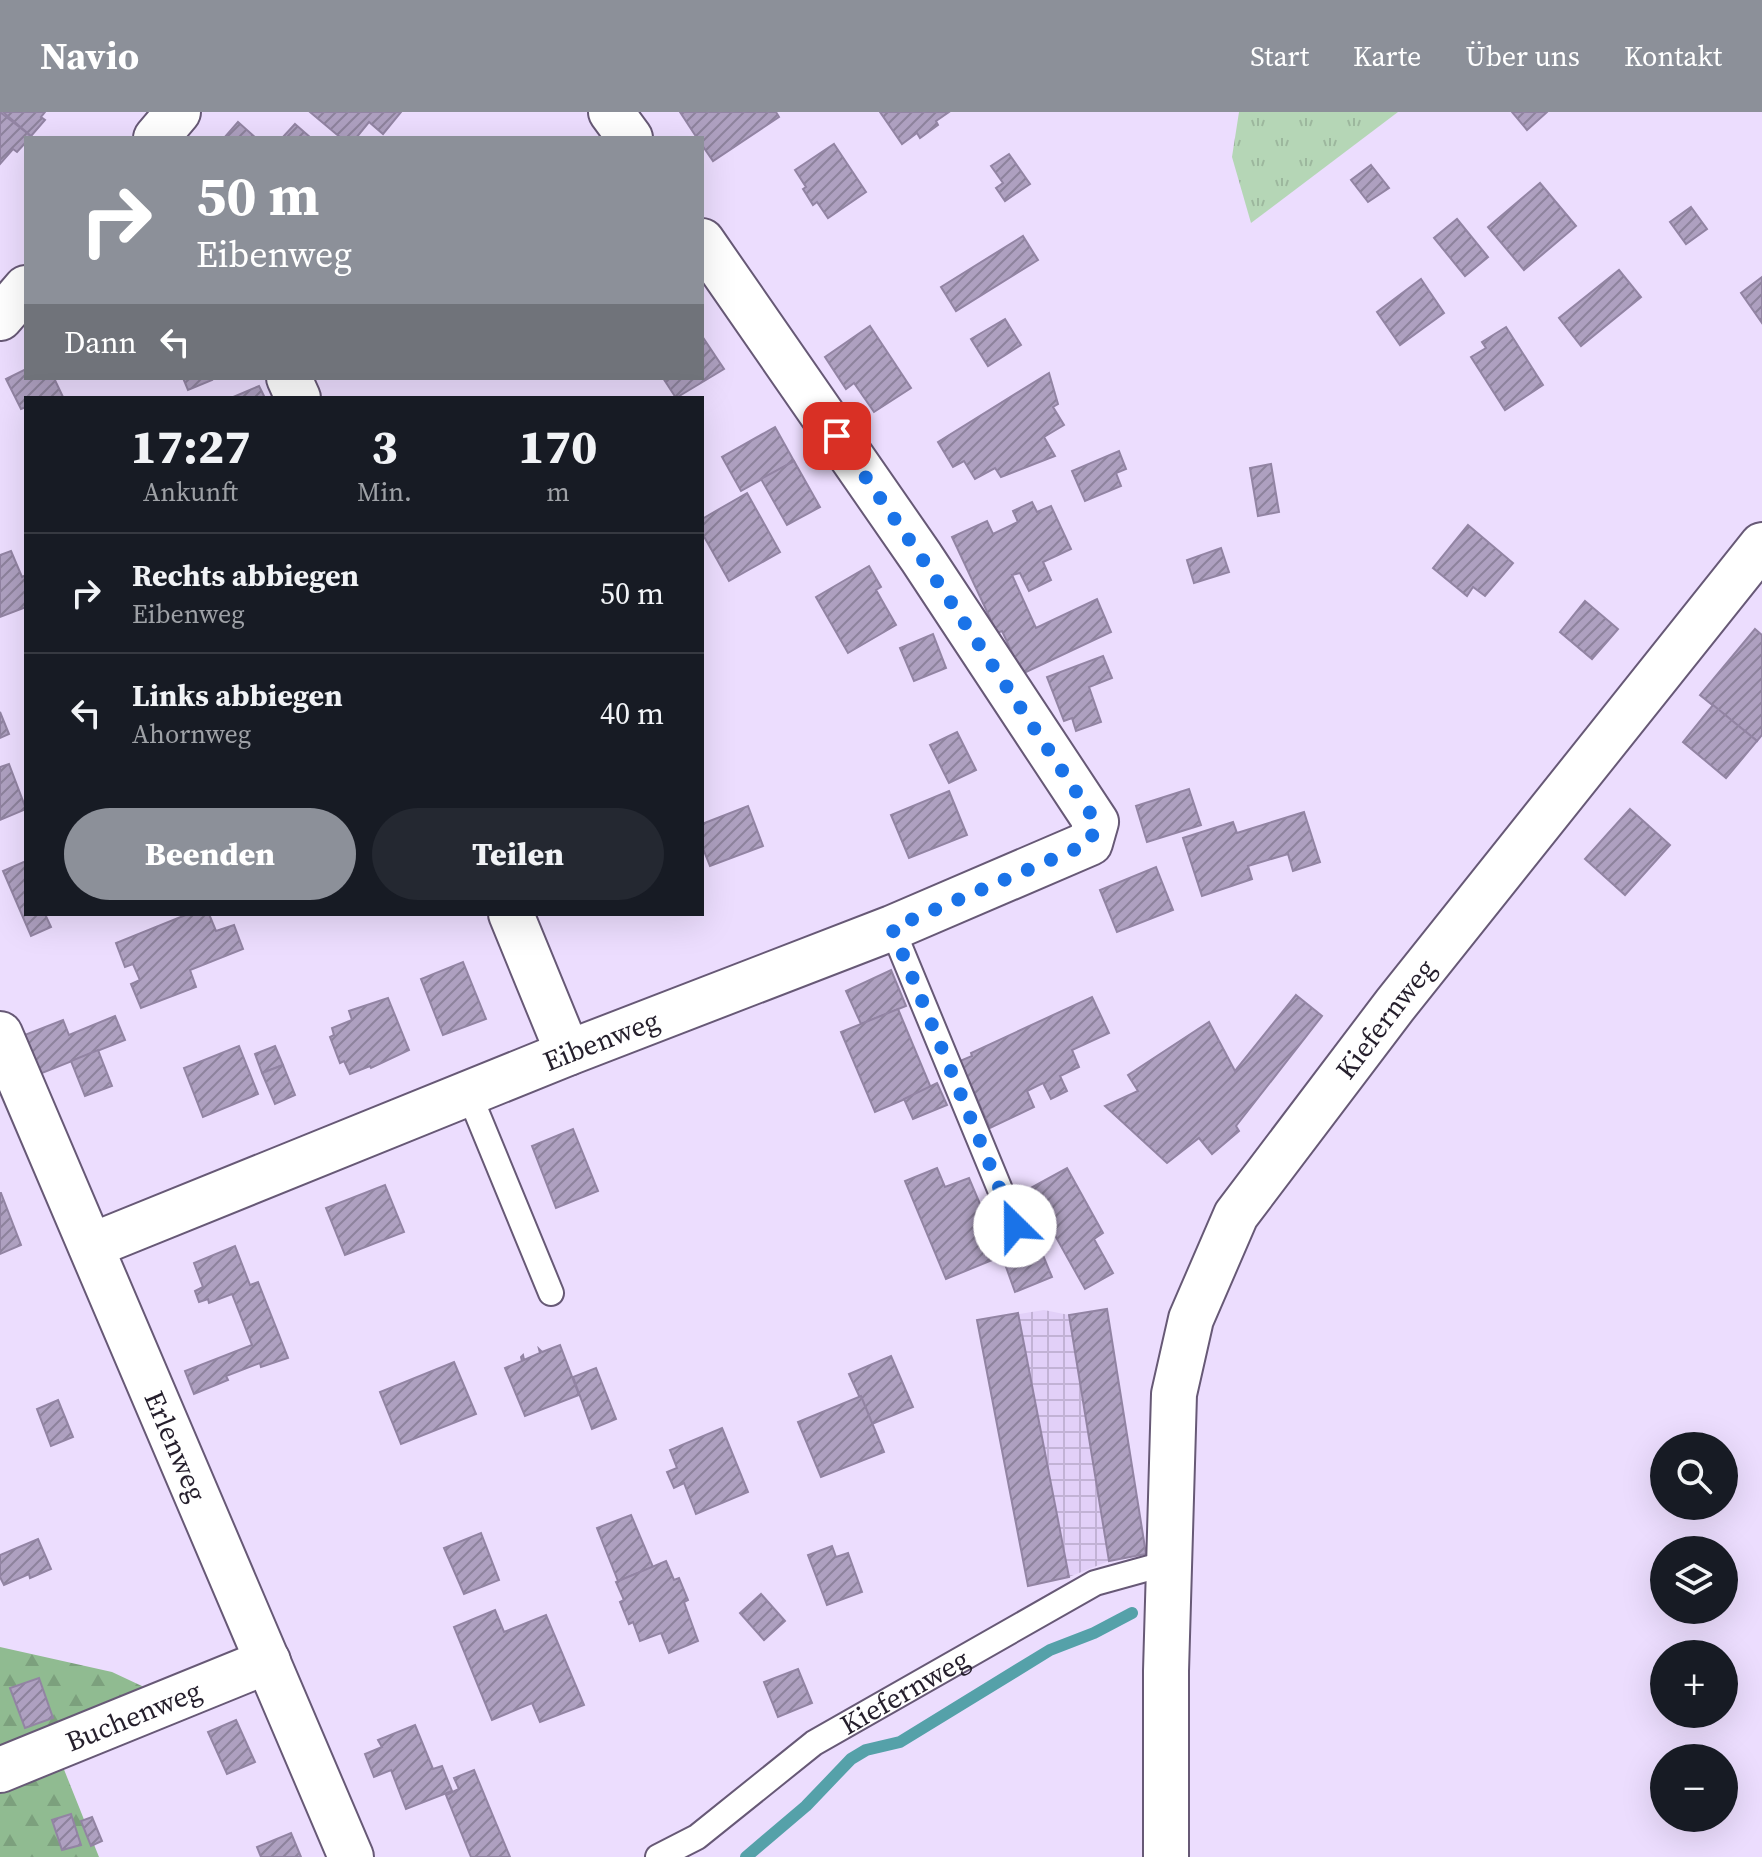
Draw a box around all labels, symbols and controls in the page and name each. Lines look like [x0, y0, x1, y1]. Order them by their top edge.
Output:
text: Navio [40, 30, 139, 82]
text: Start [1250, 37, 1309, 75]
text: Karte [1353, 37, 1421, 75]
text: Über uns [1465, 37, 1580, 75]
text: Kontakt [1624, 37, 1722, 75]
text: 50 m [196, 157, 319, 234]
icon: right [64, 168, 168, 272]
text: Eibenweg [196, 230, 352, 279]
icon: left [153, 320, 197, 364]
text: Dann [64, 322, 137, 363]
pin [803, 402, 871, 470]
text: 17:27 [130, 413, 251, 479]
text: 3 [371, 413, 398, 479]
text: 170 [518, 413, 598, 479]
icon: arrive [815, 414, 859, 458]
text: Ankunft [143, 474, 238, 510]
text: Min. [357, 474, 412, 510]
text: m [546, 474, 570, 510]
text: Rechts abbiegen [132, 555, 359, 596]
icon: right [64, 571, 108, 615]
text: 50 m [600, 573, 664, 614]
text: Eibenweg [132, 596, 245, 632]
text: Links abbiegen [132, 675, 343, 716]
icon: left [64, 691, 108, 735]
text: 40 m [600, 693, 664, 734]
text: Ahornweg [132, 716, 251, 752]
button: Beenden [64, 808, 356, 900]
button: Teilen [372, 808, 664, 900]
street label: Kiefernweg [1327, 951, 1444, 1087]
street label: Eibenweg [537, 1001, 665, 1080]
position arrow [973, 1184, 1057, 1268]
street label: Erlenweg [135, 1385, 216, 1507]
map controls [1650, 1432, 1738, 1832]
button: search [1650, 1432, 1738, 1520]
button: layers [1650, 1536, 1738, 1624]
street label: Kiefernweg [833, 1640, 976, 1743]
button: + [1650, 1640, 1738, 1728]
street label: Buchenweg [60, 1671, 207, 1760]
button: − [1650, 1744, 1738, 1832]

